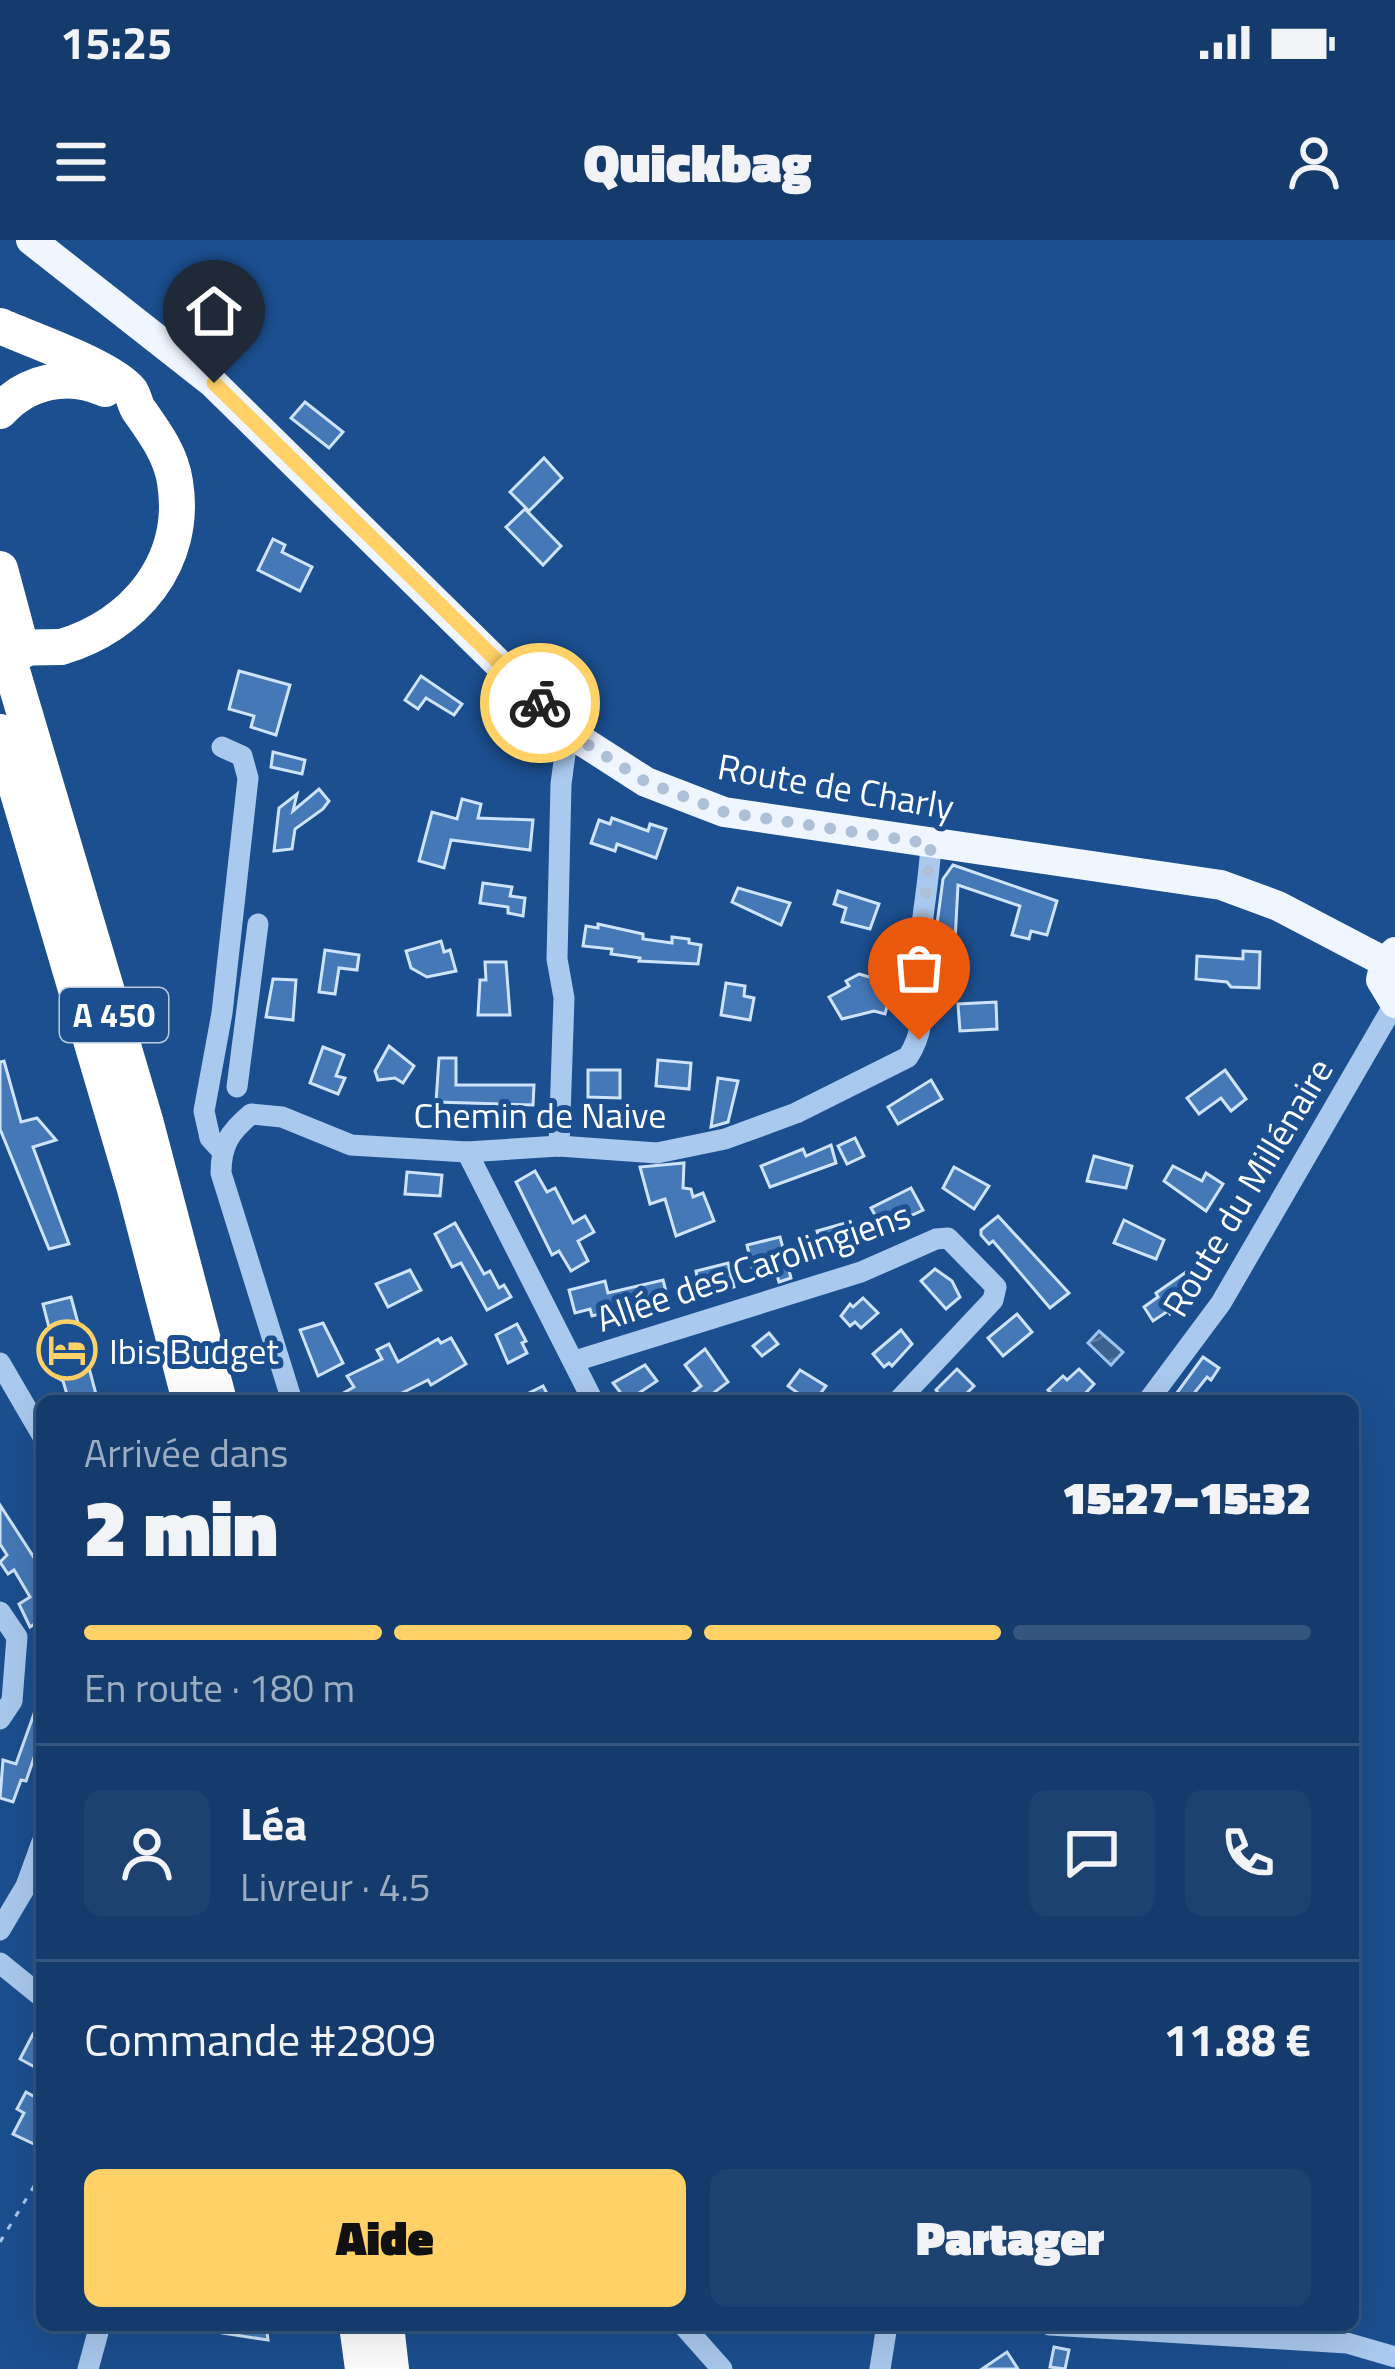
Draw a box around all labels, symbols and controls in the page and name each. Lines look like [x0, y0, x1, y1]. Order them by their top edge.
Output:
text: 15:25 [60, 8, 172, 76]
text: Quickbag [583, 121, 812, 203]
icon: menu [48, 129, 114, 195]
icon: person [1281, 129, 1347, 195]
pin [163, 260, 265, 383]
icon: home [181, 278, 247, 344]
courier [480, 643, 600, 763]
icon: bike [507, 670, 573, 736]
street label: Route de Charly [714, 738, 958, 834]
pin [868, 917, 970, 1040]
icon: bag [886, 935, 952, 1001]
road number: A 450 [60, 988, 168, 1042]
street label: Route du Millénaire [1148, 1047, 1346, 1327]
street label: Chemin de Naive [414, 1087, 666, 1142]
street label: Allée des Carolingiens [588, 1186, 918, 1346]
hotel icon: Ibis Budget [36, 1319, 98, 1381]
place label: Ibis Budget [109, 1323, 279, 1378]
text: Arrivée dans [84, 1423, 288, 1482]
text: 15:27–15:32 [1062, 1463, 1311, 1531]
text: 2 min [84, 1468, 278, 1586]
text: En route · 180 m [84, 1658, 355, 1717]
text: Léa [240, 1789, 307, 1857]
button: person [84, 1790, 210, 1916]
button: chat [1029, 1790, 1155, 1916]
button: phone [1185, 1790, 1311, 1916]
text: Livreur · 4.5 [240, 1857, 431, 1916]
text: Commande #2809 [84, 2005, 436, 2073]
text: 11.88 € [1164, 2005, 1311, 2073]
button: Aide [84, 2169, 686, 2307]
button: Partager [710, 2169, 1311, 2307]

